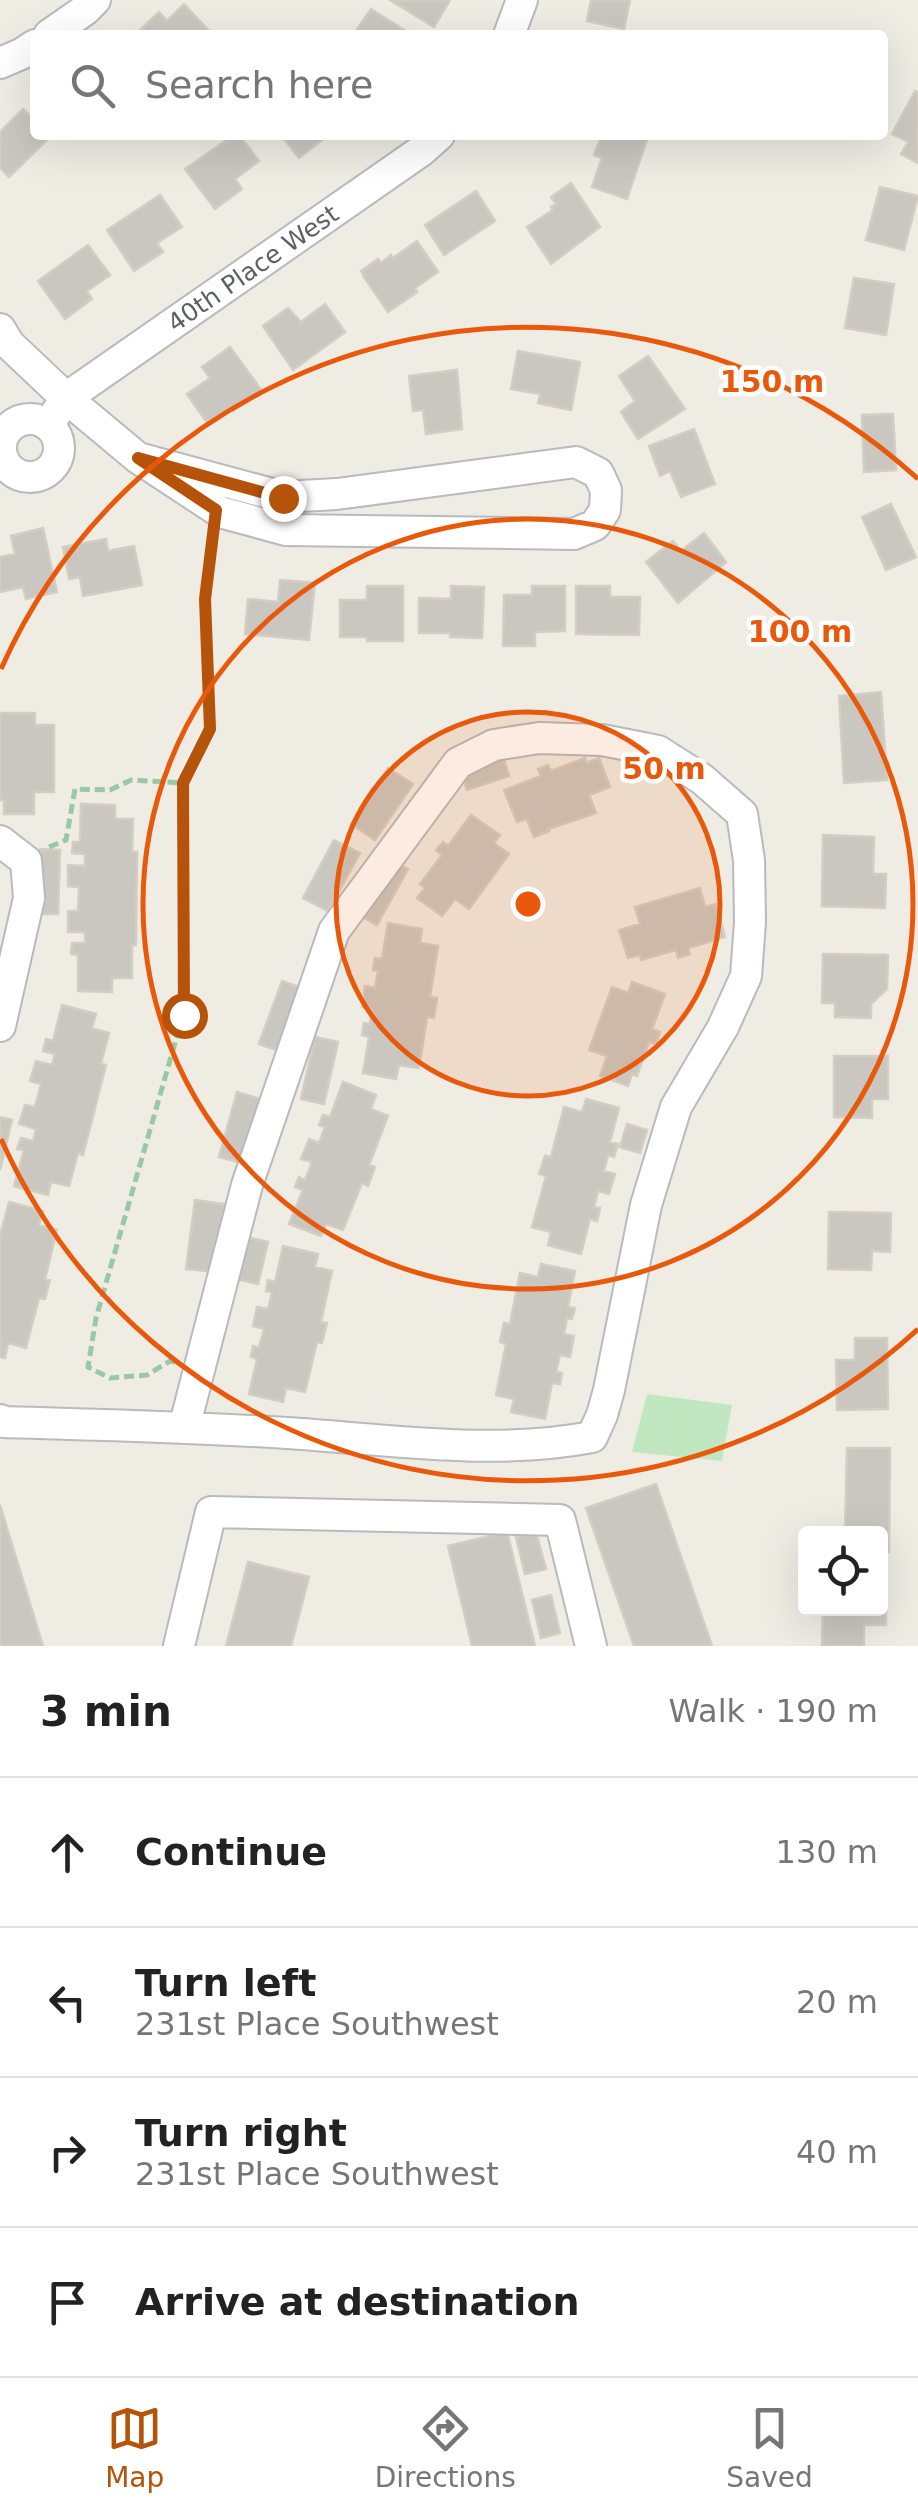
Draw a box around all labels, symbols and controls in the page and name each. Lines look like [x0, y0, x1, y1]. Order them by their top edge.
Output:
search box [30, 30, 888, 140]
icon: search [65, 58, 120, 113]
text: Search here [145, 63, 373, 107]
street label: 40th Place West [162, 199, 344, 337]
text: 150 m [720, 364, 824, 399]
route end [261, 476, 307, 522]
text: 100 m [748, 614, 852, 649]
text: 50 m [622, 751, 706, 786]
centre of rings [510, 886, 546, 922]
route start [162, 993, 208, 1039]
map controls [798, 1526, 888, 1616]
button: locate [798, 1526, 888, 1616]
text: 3 min [40, 1687, 172, 1736]
text: Walk · 190 m [668, 1692, 878, 1730]
icon: ahead [40, 1825, 95, 1880]
text: Continue [135, 1830, 327, 1874]
text: 130 m [776, 1833, 878, 1871]
text: Turn left [135, 1961, 316, 2005]
icon: left [40, 1975, 95, 2030]
text: 20 m [796, 1983, 878, 2021]
text: 231st Place Southwest [135, 2005, 499, 2043]
text: Turn right [135, 2111, 347, 2155]
icon: right [40, 2125, 95, 2180]
text: 40 m [796, 2133, 878, 2171]
text: 231st Place Southwest [135, 2155, 499, 2193]
icon: arrive [40, 2275, 95, 2330]
text: Arrive at destination [135, 2280, 580, 2324]
tab: Map [105, 2401, 164, 2494]
tab: Directions [375, 2401, 516, 2494]
tab: Saved [726, 2401, 813, 2494]

